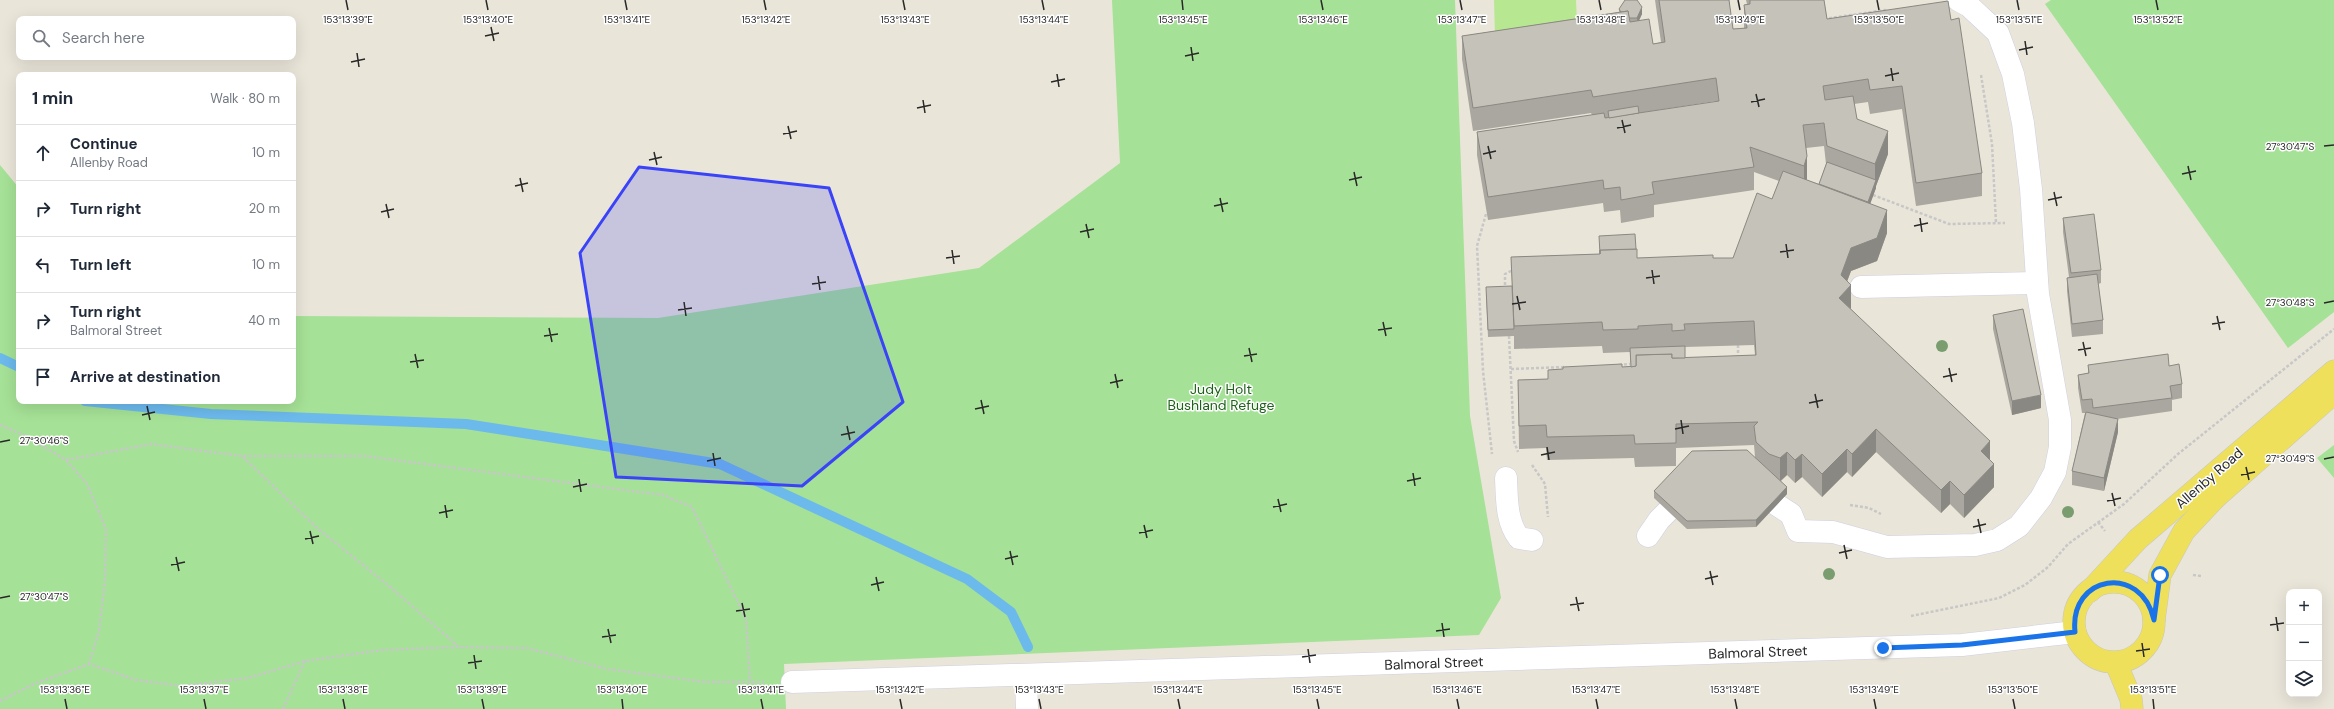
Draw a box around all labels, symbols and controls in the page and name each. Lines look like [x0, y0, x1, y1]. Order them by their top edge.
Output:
text: 153°13'39"E [323, 13, 373, 26]
text: 153°13'40"E [463, 13, 513, 26]
text: 153°13'41"E [604, 13, 651, 26]
text: 153°13'42"E [741, 13, 791, 26]
text: 153°13'43"E [880, 13, 930, 26]
text: 153°13'44"E [1019, 13, 1069, 26]
text: 153°13'45"E [1158, 13, 1208, 26]
text: 153°13'46"E [1298, 13, 1348, 26]
text: 153°13'47"E [1438, 13, 1487, 26]
text: 153°13'48"E [1576, 13, 1626, 26]
text: 153°13'49"E [1715, 13, 1765, 26]
text: 153°13'50"E [1854, 13, 1905, 26]
text: 153°13'51"E [1996, 13, 2043, 26]
text: 153°13'52"E [2133, 13, 2183, 26]
search box [16, 16, 296, 60]
icon: search [30, 27, 52, 49]
text: Search here [62, 28, 145, 48]
text: 1 min [32, 87, 73, 109]
text: Walk · 80 m [210, 90, 280, 107]
text: Continue [70, 134, 138, 154]
text: 27°30'47"S [2266, 140, 2314, 153]
icon: ahead [32, 142, 54, 164]
text: 10 m [252, 144, 280, 161]
text: Allenby Road [70, 154, 148, 171]
icon: right [32, 198, 54, 220]
text: Turn right [70, 199, 141, 219]
text: 20 m [249, 200, 280, 217]
icon: left [32, 254, 54, 276]
text: Turn left [70, 255, 131, 275]
text: 10 m [252, 256, 280, 273]
text: 27°30'48"S [2265, 296, 2315, 309]
text: Turn right [70, 302, 141, 322]
icon: right [32, 310, 54, 332]
text: 40 m [248, 312, 280, 329]
text: Balmoral Street [70, 322, 162, 339]
icon: arrive [32, 366, 54, 388]
text: Arrive at destination [70, 367, 221, 387]
park label: Judy Holt Bushland Refuge [1168, 380, 1275, 414]
text: 27°30'46"S [19, 434, 69, 447]
street label: Allenby Road [2171, 444, 2247, 512]
text: 27°30'49"S [2265, 452, 2315, 465]
route start [2151, 566, 2169, 584]
map controls [2286, 589, 2322, 697]
button: + [2286, 589, 2322, 625]
text: 27°30'47"S [20, 590, 68, 603]
button: − [2286, 625, 2322, 661]
route end [1874, 639, 1892, 657]
street label: Balmoral Street [1708, 641, 1808, 663]
street label: Balmoral Street [1384, 652, 1484, 674]
button: layers [2286, 661, 2322, 697]
text: 153°13'36"E [40, 683, 90, 696]
text: 153°13'37"E [179, 683, 229, 696]
text: 153°13'38"E [318, 683, 368, 696]
text: 153°13'39"E [457, 683, 507, 696]
text: 153°13'40"E [597, 683, 647, 696]
text: 153°13'41"E [738, 683, 785, 696]
text: 153°13'42"E [875, 683, 925, 696]
text: 153°13'43"E [1014, 683, 1064, 696]
text: 153°13'44"E [1153, 683, 1203, 696]
text: 153°13'45"E [1292, 683, 1342, 696]
text: 153°13'46"E [1432, 683, 1482, 696]
text: 153°13'47"E [1572, 683, 1621, 696]
text: 153°13'48"E [1710, 683, 1760, 696]
text: 153°13'49"E [1849, 683, 1899, 696]
text: 153°13'50"E [1988, 683, 2039, 696]
text: 153°13'51"E [2130, 683, 2177, 696]

